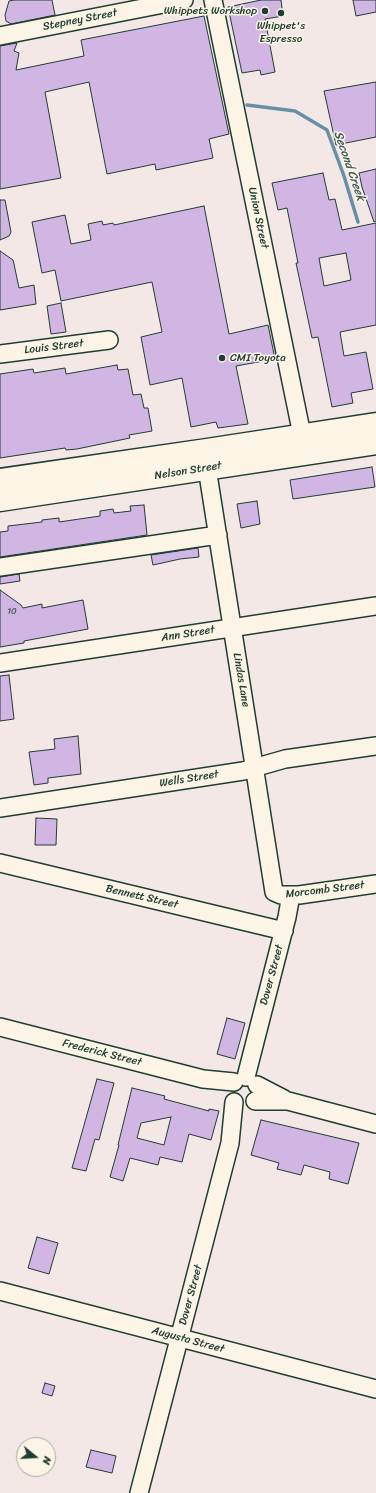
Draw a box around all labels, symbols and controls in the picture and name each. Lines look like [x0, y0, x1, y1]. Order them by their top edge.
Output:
place label: Whippets Workshop [164, 4, 257, 18]
street label: Stepney Street [42, 6, 118, 34]
marker: Whippets Workshop [260, 6, 270, 16]
marker: Whippet's Espresso [276, 8, 286, 18]
place label: Whippet's Espresso [257, 19, 305, 45]
water label: Second Creek [330, 129, 368, 203]
street label: Union Street [245, 186, 271, 250]
street label: Louis Street [24, 337, 84, 357]
place label: CMI Toyota [230, 351, 286, 365]
marker: CMI Toyota [217, 353, 227, 363]
street label: Nelson Street [153, 459, 223, 483]
house number: 10 [7, 607, 17, 617]
street label: Ann Street [160, 623, 216, 645]
street label: Lindas Lane [230, 652, 252, 708]
street label: Wells Street [158, 768, 220, 790]
street label: Morcomb Street [285, 879, 365, 901]
street label: Bennett Street [104, 882, 180, 912]
street label: Dover Street [258, 943, 286, 1007]
street label: Frederick Street [61, 1037, 143, 1069]
street label: Dover Street [177, 1263, 205, 1327]
street label: Augusta Street [150, 1324, 226, 1356]
north arrow [16, 1437, 56, 1477]
text: N [37, 1454, 57, 1467]

